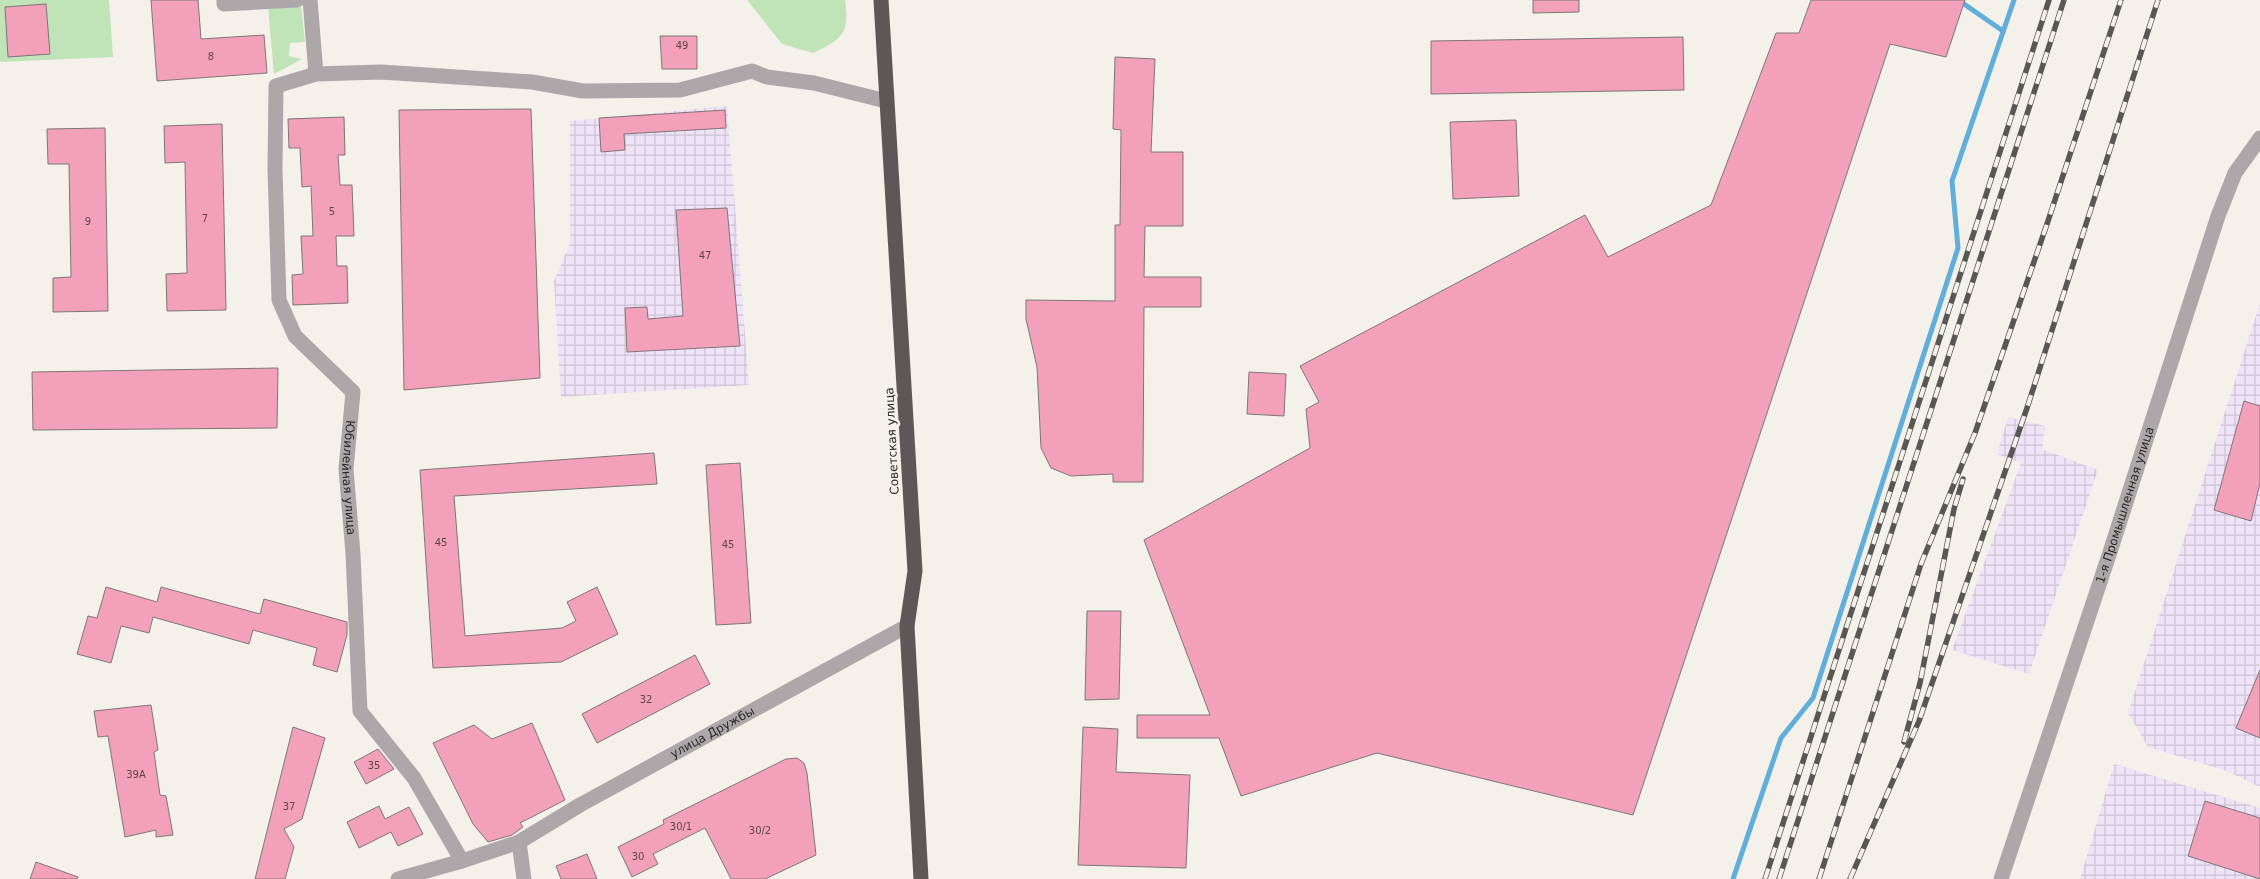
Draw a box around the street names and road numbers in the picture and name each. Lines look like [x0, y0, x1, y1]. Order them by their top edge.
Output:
street label: Советская улица [882, 387, 902, 495]
street label: Юбилейная улица [339, 419, 358, 536]
street label: 1-я Промышленная улица [2093, 425, 2157, 585]
street label: улица Дружбы [668, 704, 757, 761]

